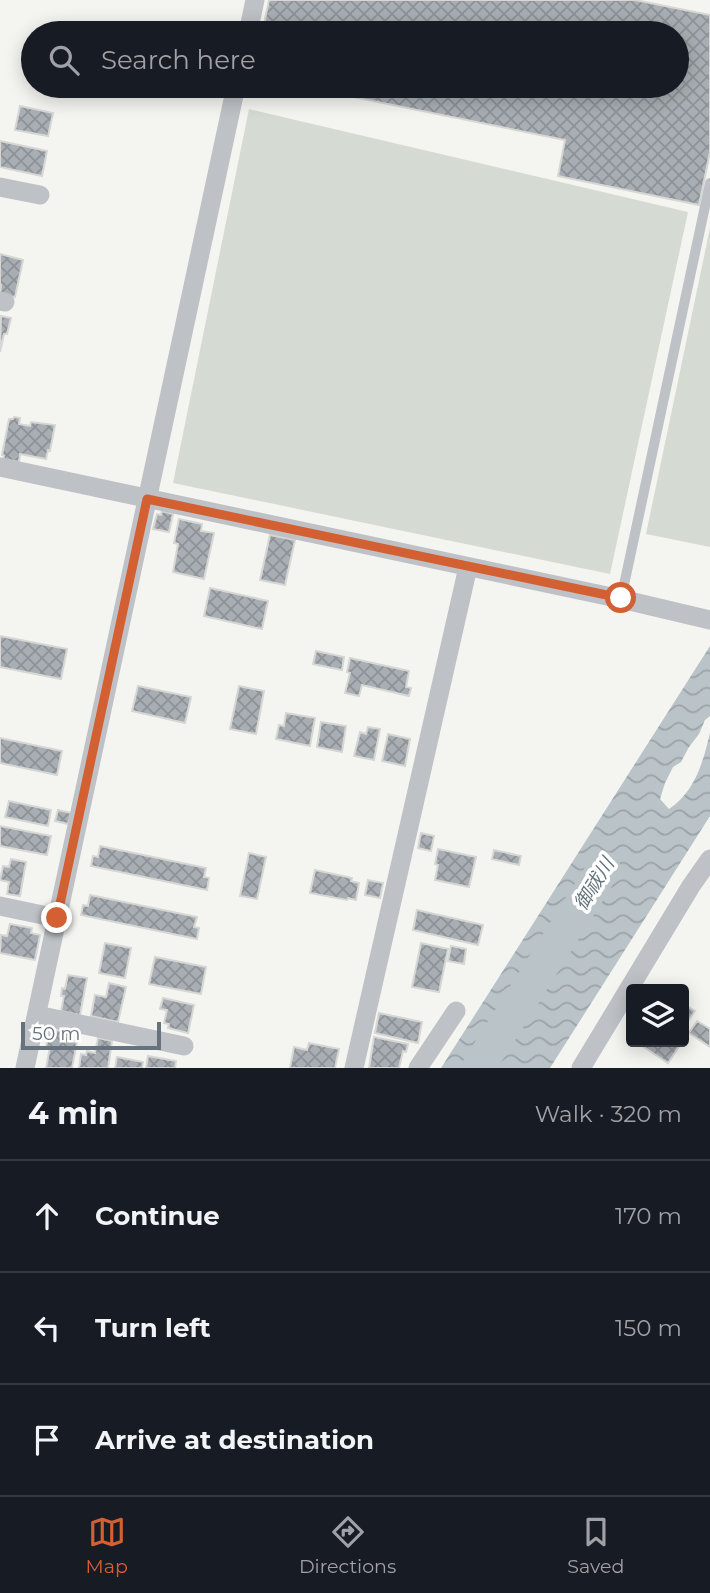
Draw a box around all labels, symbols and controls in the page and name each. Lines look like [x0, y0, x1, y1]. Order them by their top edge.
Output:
search box [21, 21, 689, 98]
icon: search [45, 41, 83, 79]
text: Search here [101, 44, 256, 76]
route start [605, 582, 636, 613]
water label: 御祓川 [569, 852, 620, 914]
route end [41, 902, 72, 933]
map controls [626, 984, 689, 1047]
button: layers [626, 984, 689, 1047]
scale bar [21, 1019, 161, 1051]
text: 50 m [32, 1022, 80, 1045]
text: 4 min [28, 1095, 118, 1132]
text: Walk · 320 m [535, 1100, 682, 1128]
icon: ahead [28, 1197, 66, 1235]
text: Continue [95, 1200, 220, 1232]
text: 170 m [615, 1202, 682, 1230]
icon: left [28, 1309, 66, 1347]
text: Turn left [95, 1312, 211, 1344]
text: 150 m [615, 1314, 682, 1342]
icon: arrive [28, 1421, 66, 1459]
text: Arrive at destination [95, 1424, 374, 1456]
tab: Map [86, 1513, 128, 1578]
tab: Directions [299, 1513, 396, 1578]
tab: Saved [567, 1513, 624, 1578]

